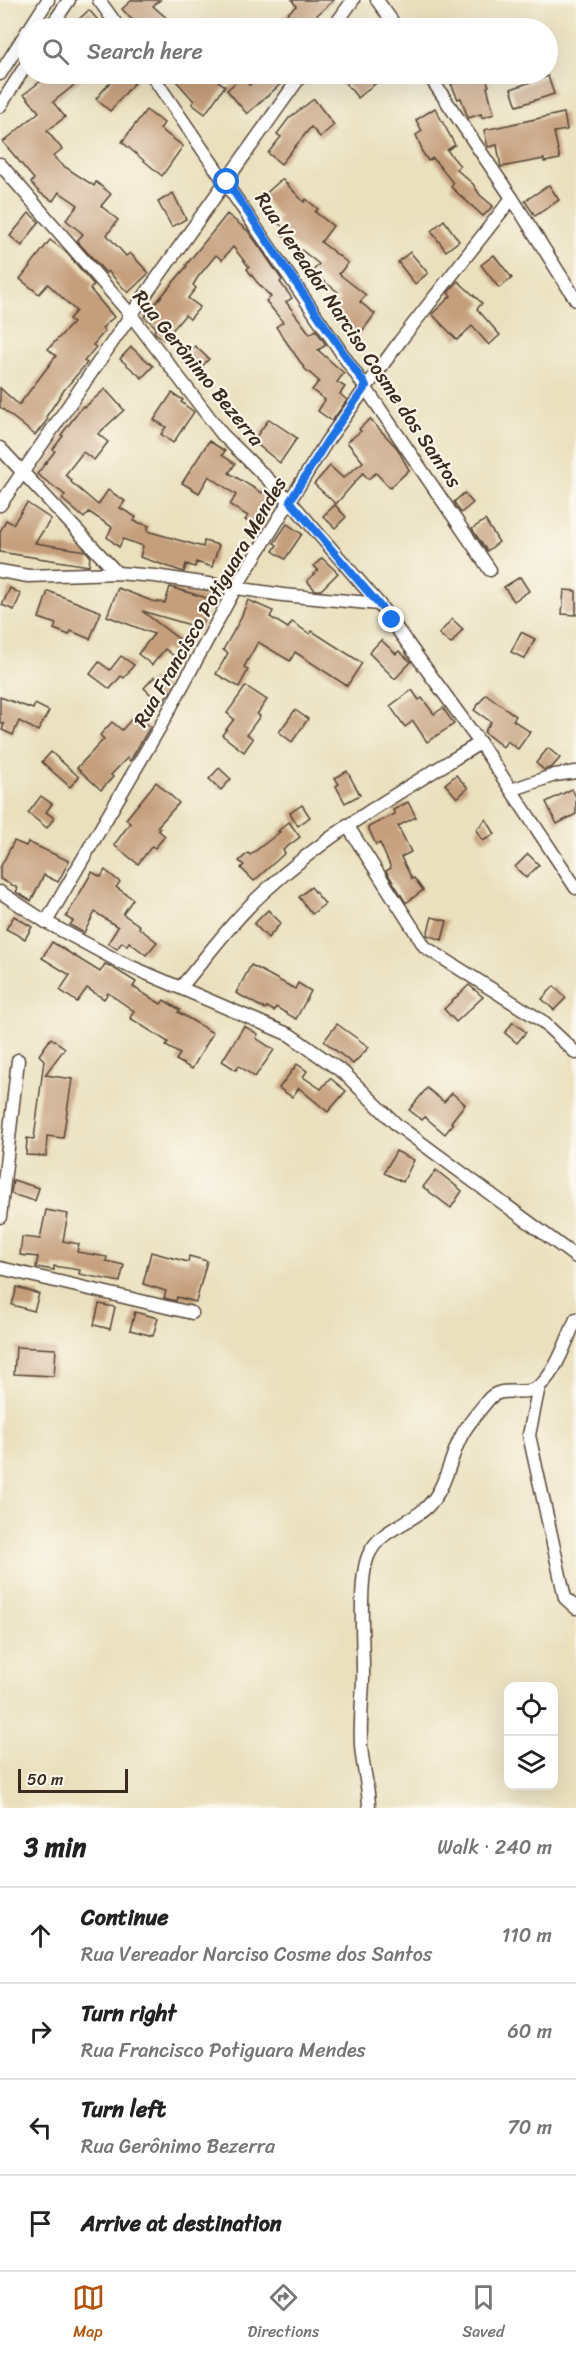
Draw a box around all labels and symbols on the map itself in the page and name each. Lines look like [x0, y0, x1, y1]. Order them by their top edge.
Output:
route start [213, 168, 239, 194]
street label: Rua Vereador Narciso Cosme dos Santos [245, 185, 471, 496]
street label: Rua Gerônimo Bezerra [123, 282, 273, 455]
street label: Rua Francisco Potiguara Mendes [124, 469, 297, 734]
route end [378, 606, 404, 632]
scale bar [18, 1766, 128, 1794]

